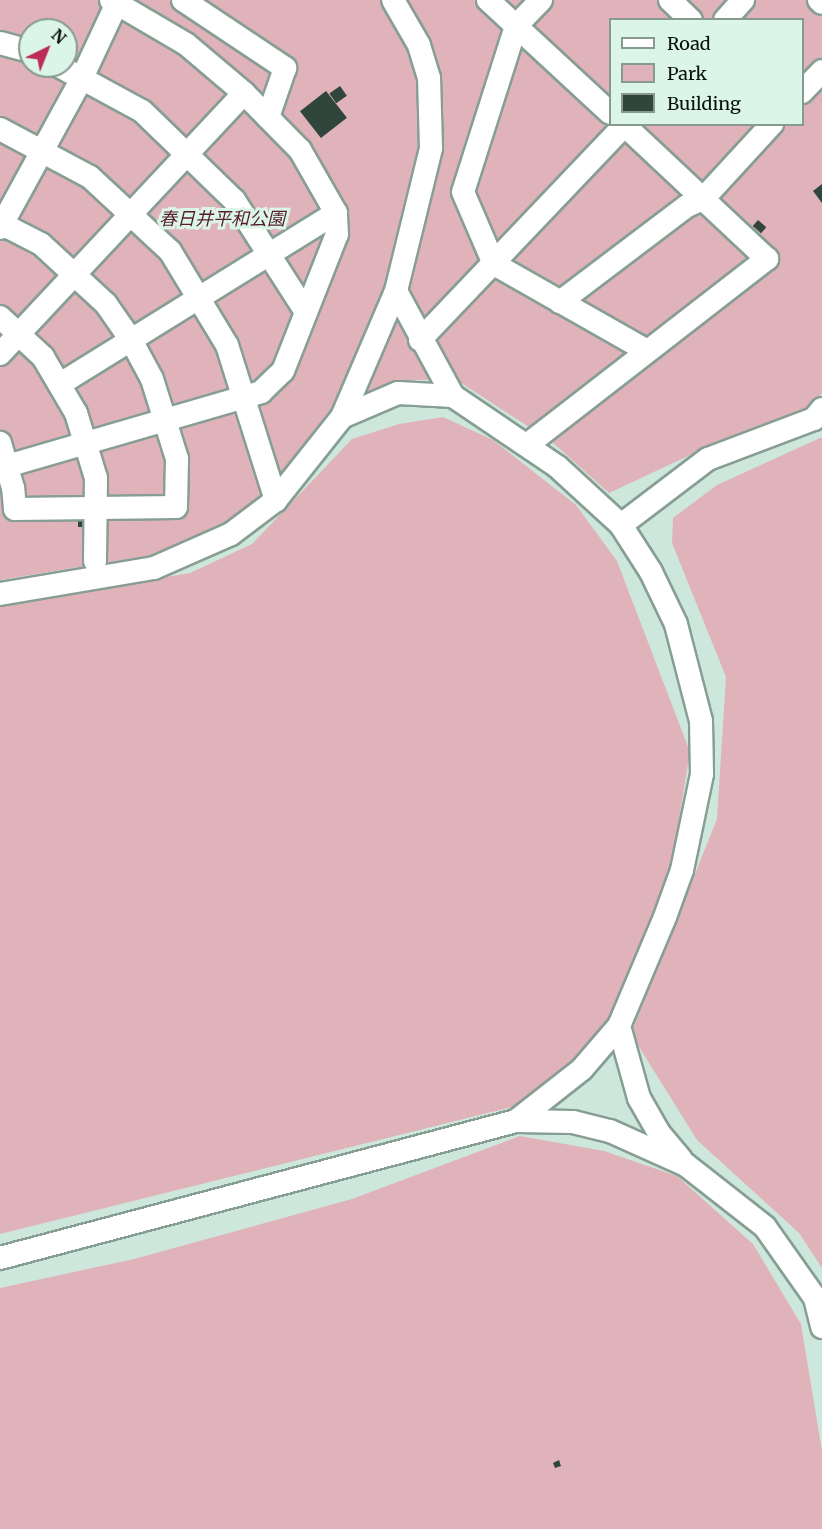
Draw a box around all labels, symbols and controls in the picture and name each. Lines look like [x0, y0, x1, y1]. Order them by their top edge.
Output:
north arrow [18, 18, 78, 78]
legend [609, 18, 804, 126]
text: N [47, 25, 70, 48]
text: Road [667, 32, 711, 55]
text: Park [667, 62, 707, 85]
text: Building [667, 92, 741, 115]
park label: 春日井平和公園 [159, 208, 285, 230]

